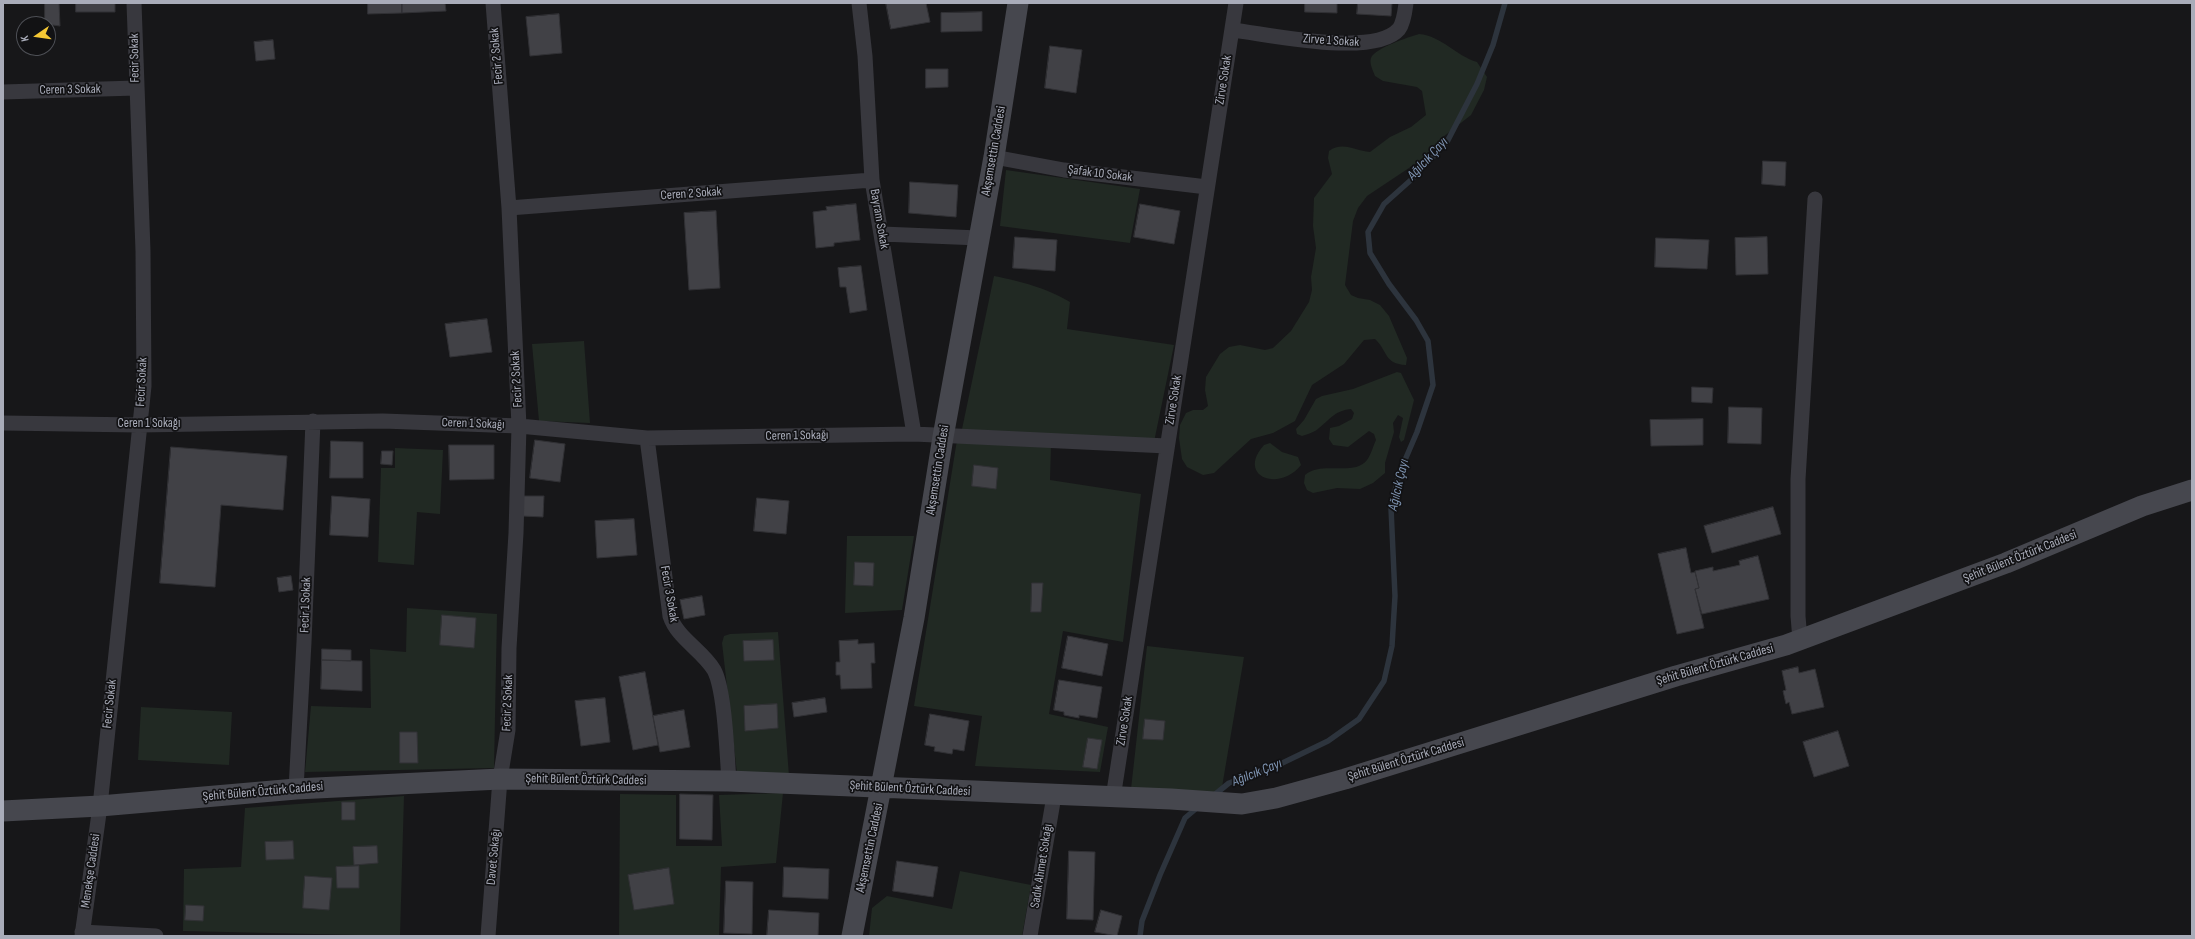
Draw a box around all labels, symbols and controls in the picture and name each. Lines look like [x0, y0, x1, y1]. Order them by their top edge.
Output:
north arrow [16, 16, 56, 56]
street label: Fecir 2 Sokak [487, 27, 507, 85]
street label: Zirve 1 Sokak [1302, 31, 1360, 51]
street label: Fecir Sokak [127, 33, 143, 83]
text: K [18, 34, 32, 43]
street label: Zirve Sokak [1212, 54, 1236, 106]
street label: Ceren 3 Sokak [39, 82, 101, 98]
street label: Akşemsettin Caddesi [978, 105, 1010, 197]
water label: Ağılcık Çayı [1404, 134, 1452, 184]
street label: Şafak 10 Sokak [1067, 162, 1133, 186]
street label: Ceren 2 Sokak [660, 184, 722, 204]
street label: Bayram Sokak [866, 188, 892, 250]
street label: Fecir 2 Sokak [508, 350, 526, 408]
street label: Fecir Sokak [133, 357, 151, 407]
street label: Zirve Sokak [1162, 374, 1186, 426]
street label: Ceren 1 Sokağı [441, 415, 505, 433]
street label: Ceren 1 Sokağı [118, 416, 180, 432]
street label: Akşemsettin Caddesi [923, 424, 953, 516]
street label: Ceren 1 Sokağı [765, 428, 829, 444]
water label: Ağılcık Çayı [1385, 458, 1413, 512]
street label: Şehit Bülent Öztürk Caddesi [1961, 527, 2079, 587]
street label: Fecir 3 Sokak [656, 565, 682, 623]
street label: Fecir 1 Sokak [297, 577, 315, 633]
street label: Şehit Bülent Öztürk Caddesi [1655, 641, 1775, 689]
street label: Fecir 2 Sokak [499, 674, 517, 732]
street label: Fecir Sokak [100, 679, 120, 729]
street label: Zirve Sokak [1113, 695, 1137, 747]
street label: Şehit Bülent Öztürk Caddesi [1346, 735, 1466, 785]
water label: Ağılcık Çayı [1230, 755, 1284, 791]
street label: Şehit Bülent Öztürk Caddesi [525, 771, 647, 789]
street label: Şehit Bülent Öztürk Caddesi [849, 778, 971, 800]
street label: Şehit Bülent Öztürk Caddesi [202, 779, 324, 805]
street label: Akşemsettin Caddesi [853, 802, 887, 894]
street label: Sadık Ahmet Sokağı [1028, 823, 1056, 909]
street label: Davet Sokağı [484, 828, 504, 886]
street label: Menekşe Caddesi [78, 833, 104, 909]

